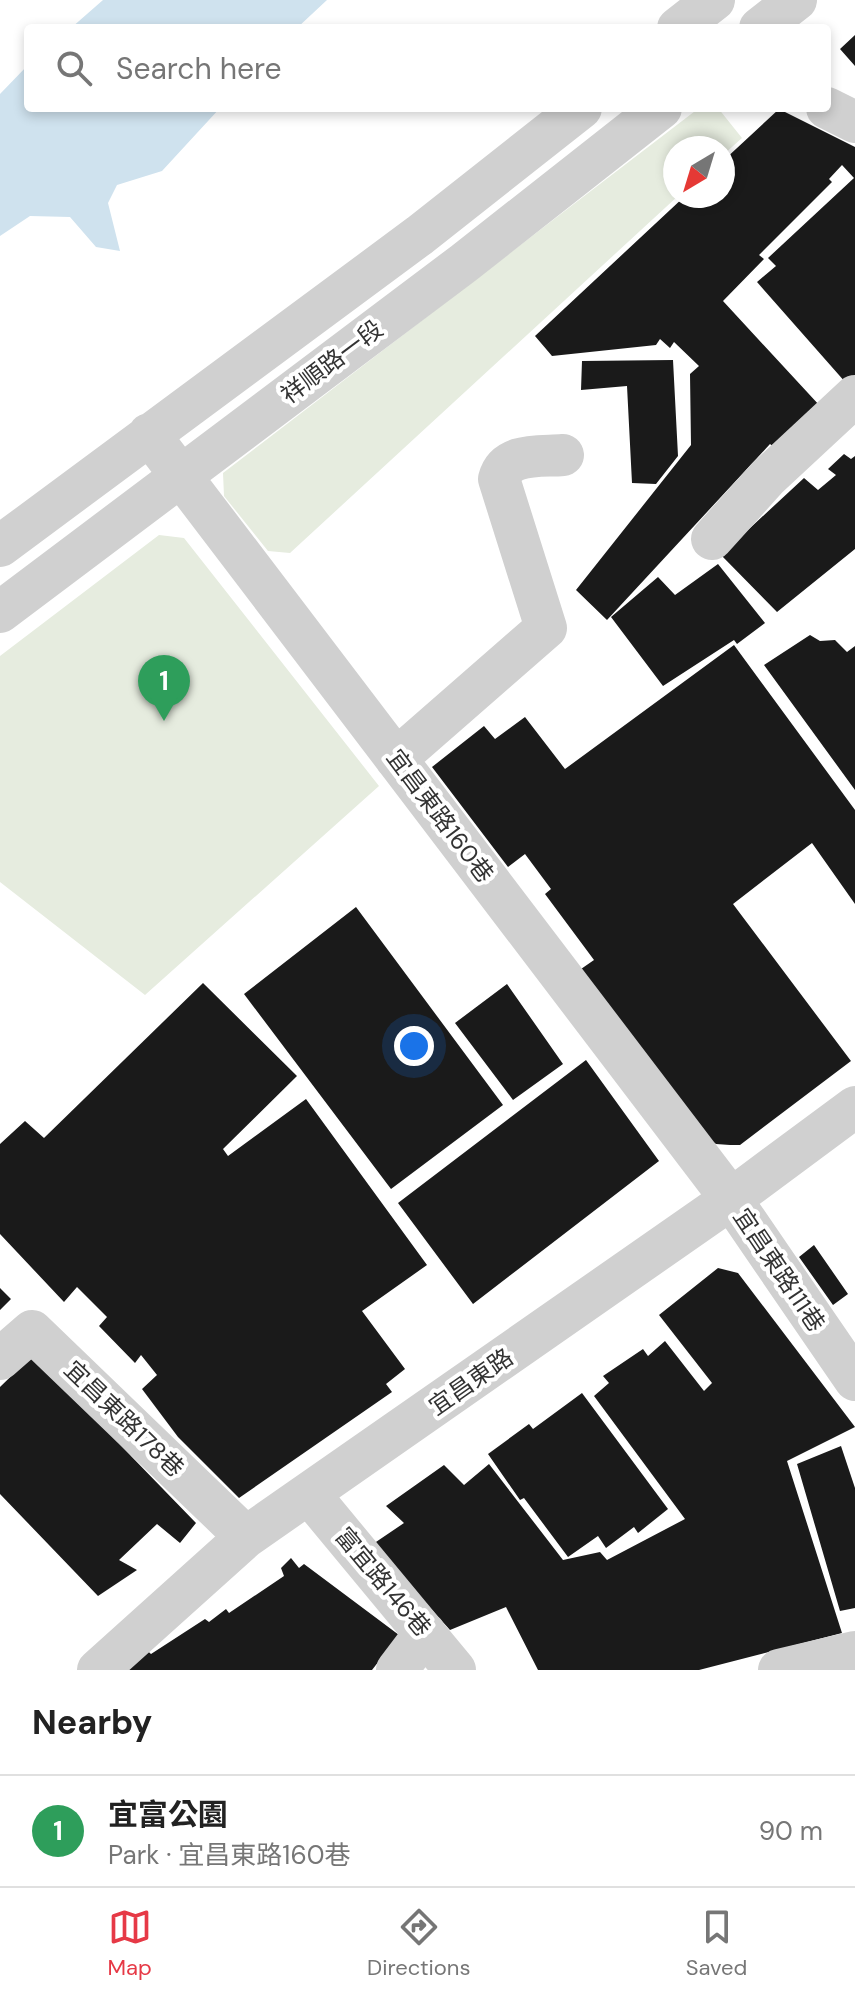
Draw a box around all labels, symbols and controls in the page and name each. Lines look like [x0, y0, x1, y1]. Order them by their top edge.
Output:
search box [24, 24, 831, 112]
icon: search [52, 46, 96, 90]
text: Search here [116, 49, 282, 88]
north arrow [663, 136, 735, 208]
street label: 祥順路一段 [274, 313, 389, 410]
pin: 1 [138, 655, 190, 721]
street label: 宜昌東路160巷 [380, 743, 501, 889]
your location [394, 1026, 434, 1066]
street label: 宜昌東路111巷 [727, 1202, 832, 1337]
street label: 宜昌東路 [423, 1341, 519, 1422]
street label: 宜昌東路178巷 [58, 1354, 191, 1483]
street label: 富宜路146巷 [329, 1521, 438, 1643]
text: Nearby [32, 1700, 152, 1745]
text: 宜富公園 [108, 1795, 228, 1834]
text: 1 [53, 1814, 63, 1848]
text: 90 m [759, 1814, 823, 1848]
text: Park · 宜昌東路160巷 [108, 1838, 351, 1872]
tab: Map [108, 1905, 152, 1982]
tab: Directions [367, 1905, 471, 1982]
tab: Saved [686, 1905, 747, 1982]

